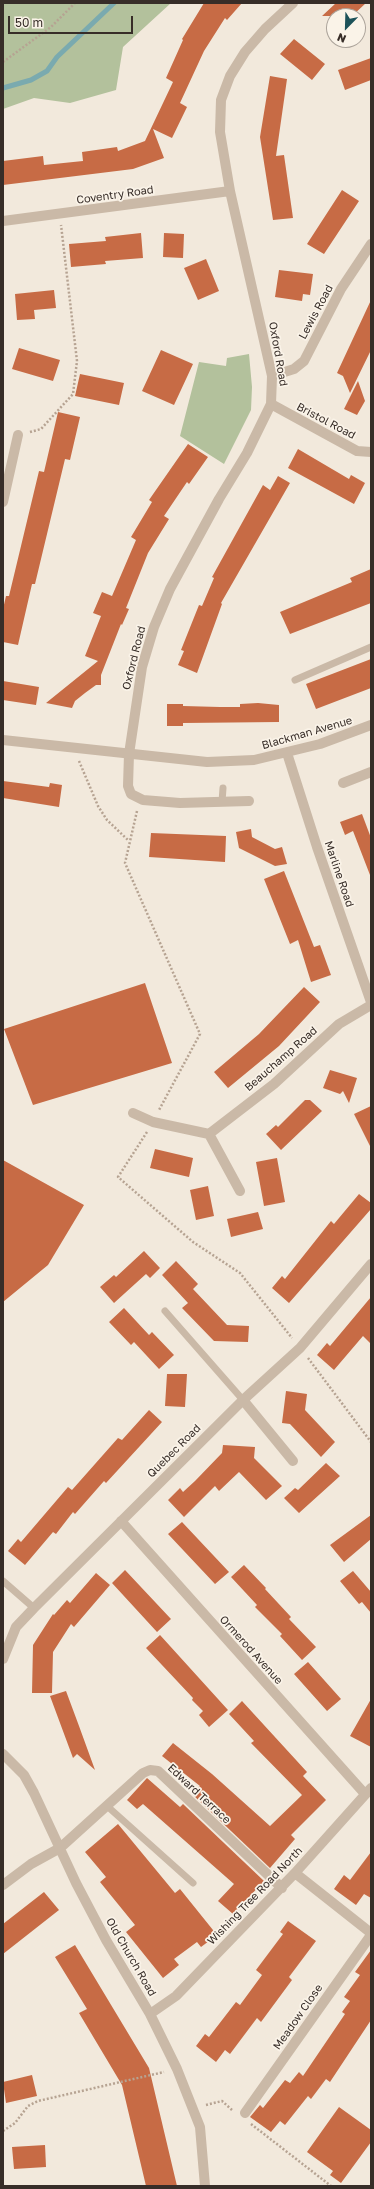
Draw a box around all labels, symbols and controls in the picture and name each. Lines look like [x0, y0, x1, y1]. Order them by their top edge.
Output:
scale bar [10, 8, 135, 34]
north arrow [326, 8, 366, 48]
text: 50 m [15, 15, 43, 30]
text: N [335, 31, 348, 46]
street label: Coventry Road [76, 183, 154, 207]
street label: Lewis Road [296, 282, 336, 342]
street label: Oxford Road [266, 321, 290, 387]
street label: Bristol Road [294, 400, 358, 442]
street label: Oxford Road [120, 625, 148, 691]
street label: Blackman Avenue [260, 714, 354, 752]
street label: Marline Road [321, 839, 357, 909]
street label: Beauchamp Road [242, 1024, 320, 1094]
street label: Quebec Road [145, 1422, 203, 1480]
street label: Ormerod Avenue [217, 1613, 285, 1687]
street label: Edward Terrace [165, 1761, 233, 1827]
street label: Wishing Tree Road North [205, 1844, 305, 1948]
street label: Old Church Road [103, 1915, 159, 1999]
street label: Meadow Close [271, 1982, 325, 2052]

